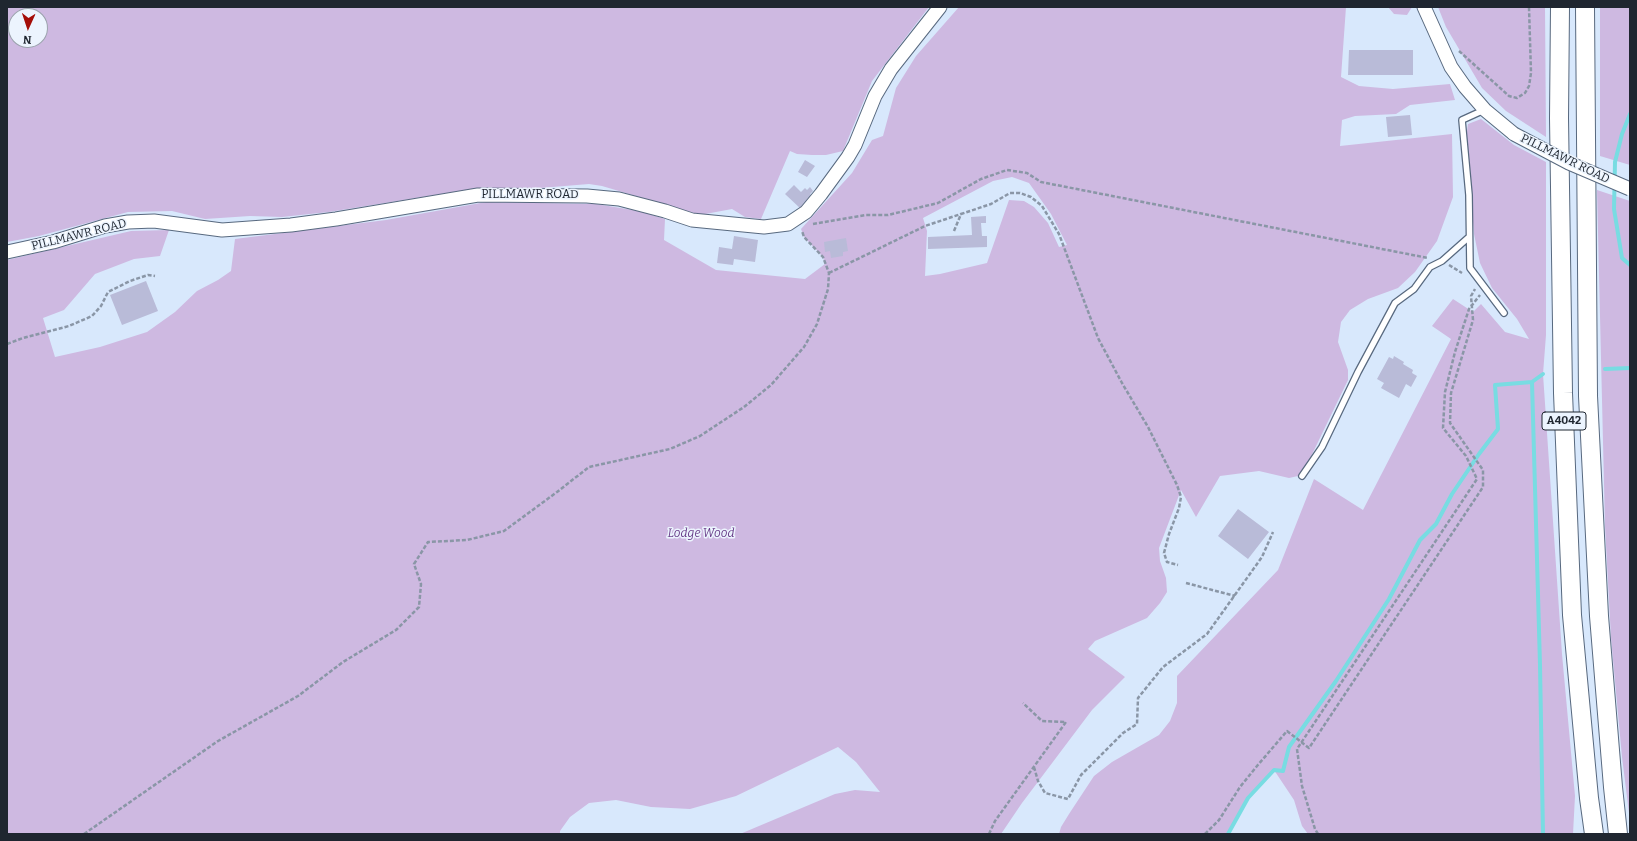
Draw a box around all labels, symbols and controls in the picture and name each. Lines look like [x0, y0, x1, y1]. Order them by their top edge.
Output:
north arrow [8, 8, 48, 48]
text: N [23, 33, 32, 46]
street label: PILLMAWR ROAD [1518, 131, 1612, 187]
street label: PILLMAWR ROAD [481, 188, 579, 202]
street label: PILLMAWR ROAD [30, 216, 128, 254]
road number: A4042 [1542, 412, 1586, 430]
park label: Lodge Wood [667, 527, 735, 541]

